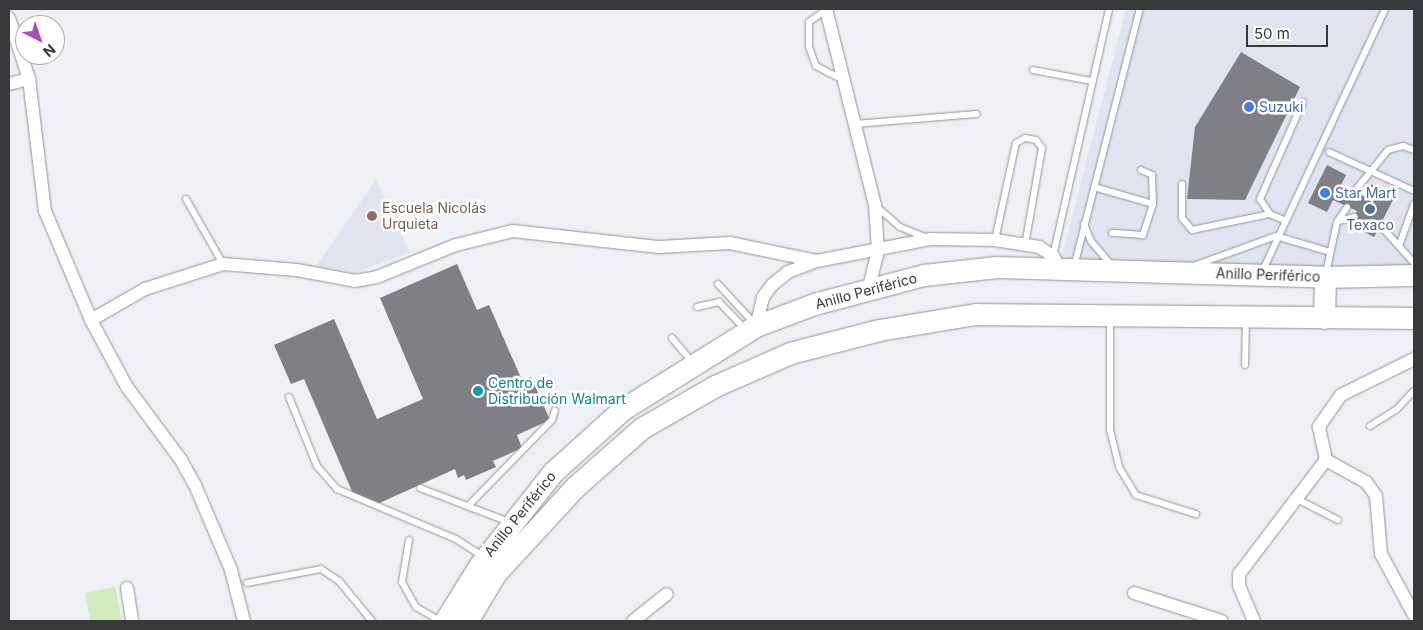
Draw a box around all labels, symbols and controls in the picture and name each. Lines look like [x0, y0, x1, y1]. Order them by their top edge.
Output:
north arrow [15, 15, 65, 65]
scale bar [1248, 15, 1330, 47]
text: 50 m [1254, 24, 1290, 43]
text: N [40, 41, 59, 61]
place label: Suzuki [1259, 99, 1303, 115]
marker: Suzuki [1243, 101, 1255, 113]
place label: Star Mart [1335, 185, 1396, 201]
marker: Star Mart [1319, 187, 1331, 199]
place label: Escuela Nicolás Urquieta [382, 200, 486, 232]
marker: Texaco [1364, 203, 1376, 215]
marker: Escuela Nicolás Urquieta [366, 210, 378, 222]
place label: Texaco [1346, 217, 1394, 233]
street label: Anillo Periférico [1215, 265, 1321, 285]
street label: Anillo Periférico [813, 269, 919, 313]
place label: Centro de Distribución Walmart [488, 375, 626, 408]
marker: Centro de Distribución Walmart [472, 385, 484, 397]
street label: Anillo Periférico [481, 468, 559, 560]

